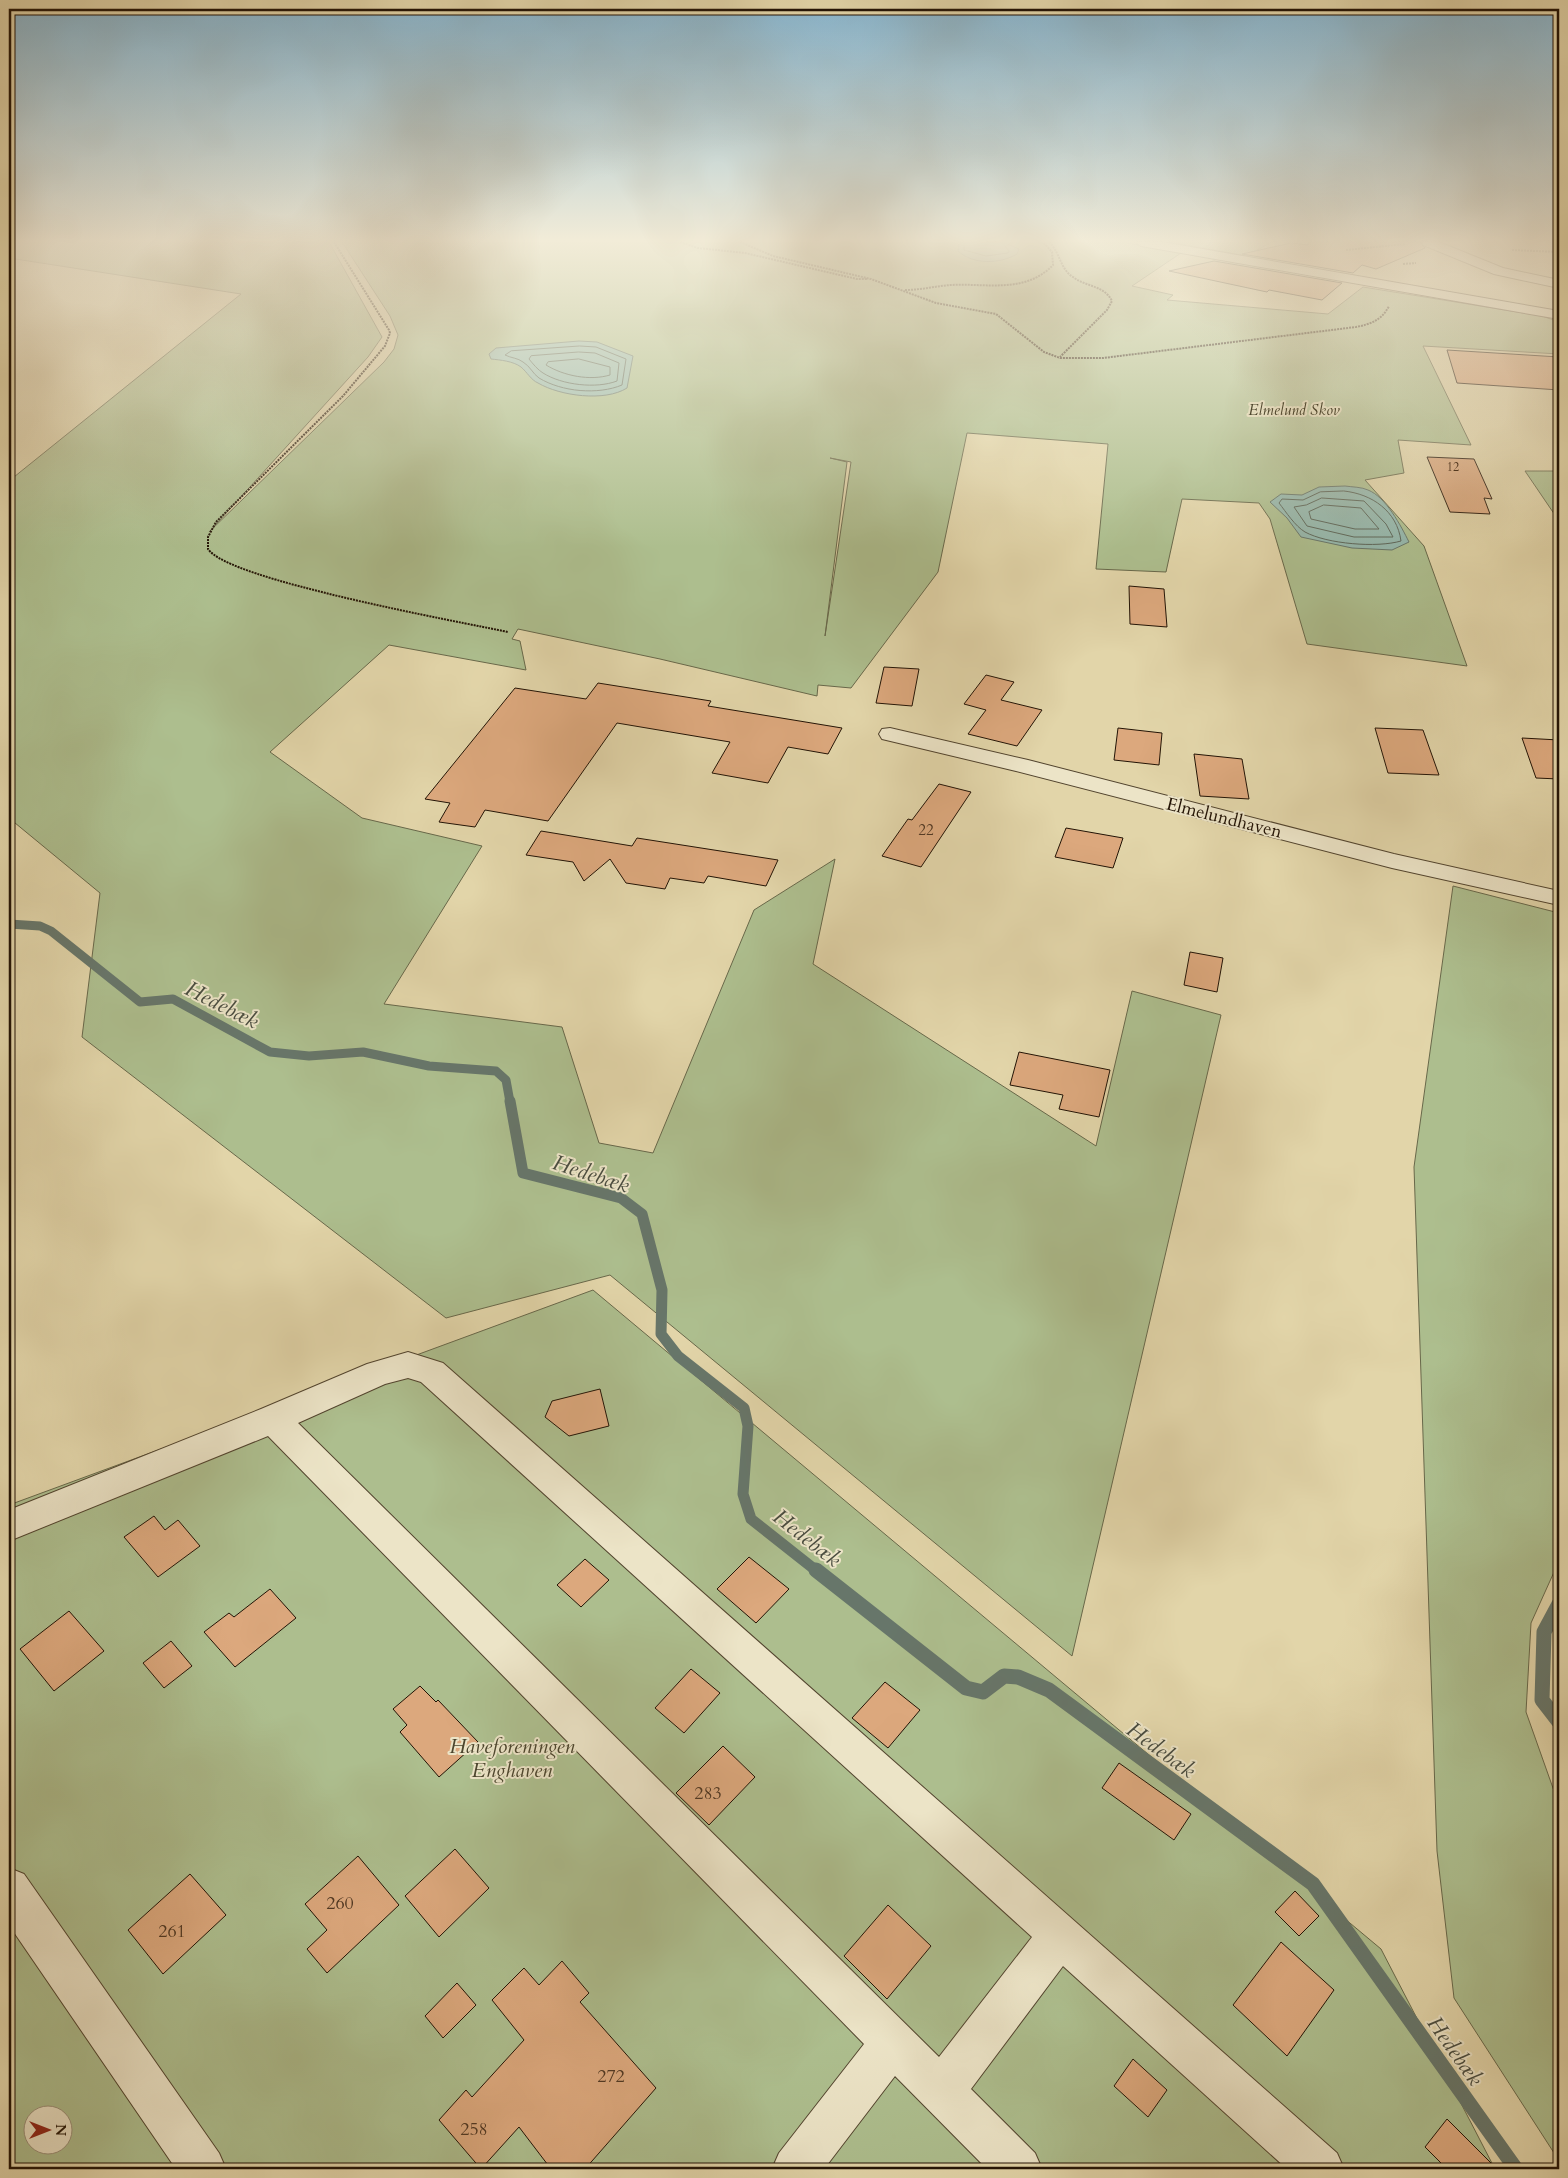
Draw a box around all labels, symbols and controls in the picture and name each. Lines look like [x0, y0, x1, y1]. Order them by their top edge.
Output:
park label: Elmelund Skov [1249, 400, 1340, 420]
house number: 12 [1447, 459, 1459, 475]
street label: Elmelundhaven [1163, 792, 1285, 845]
house number: 22 [918, 820, 934, 840]
water label: Hedebæk [180, 974, 264, 1036]
water label: Hedebæk [549, 1148, 633, 1201]
water label: Hedebæk [767, 1502, 847, 1574]
water label: Hedebæk [1120, 1715, 1202, 1785]
park label: Haveforeningen Enghaven [449, 1732, 576, 1785]
house number: 283 [694, 1781, 722, 1806]
house number: 260 [326, 1891, 354, 1916]
house number: 261 [158, 1919, 186, 1944]
water label: Hedebæk [1420, 2010, 1490, 2092]
house number: 272 [597, 2064, 625, 2089]
north arrow [22, 2106, 72, 2156]
house number: 258 [460, 2117, 488, 2142]
text: N [51, 2124, 70, 2136]

